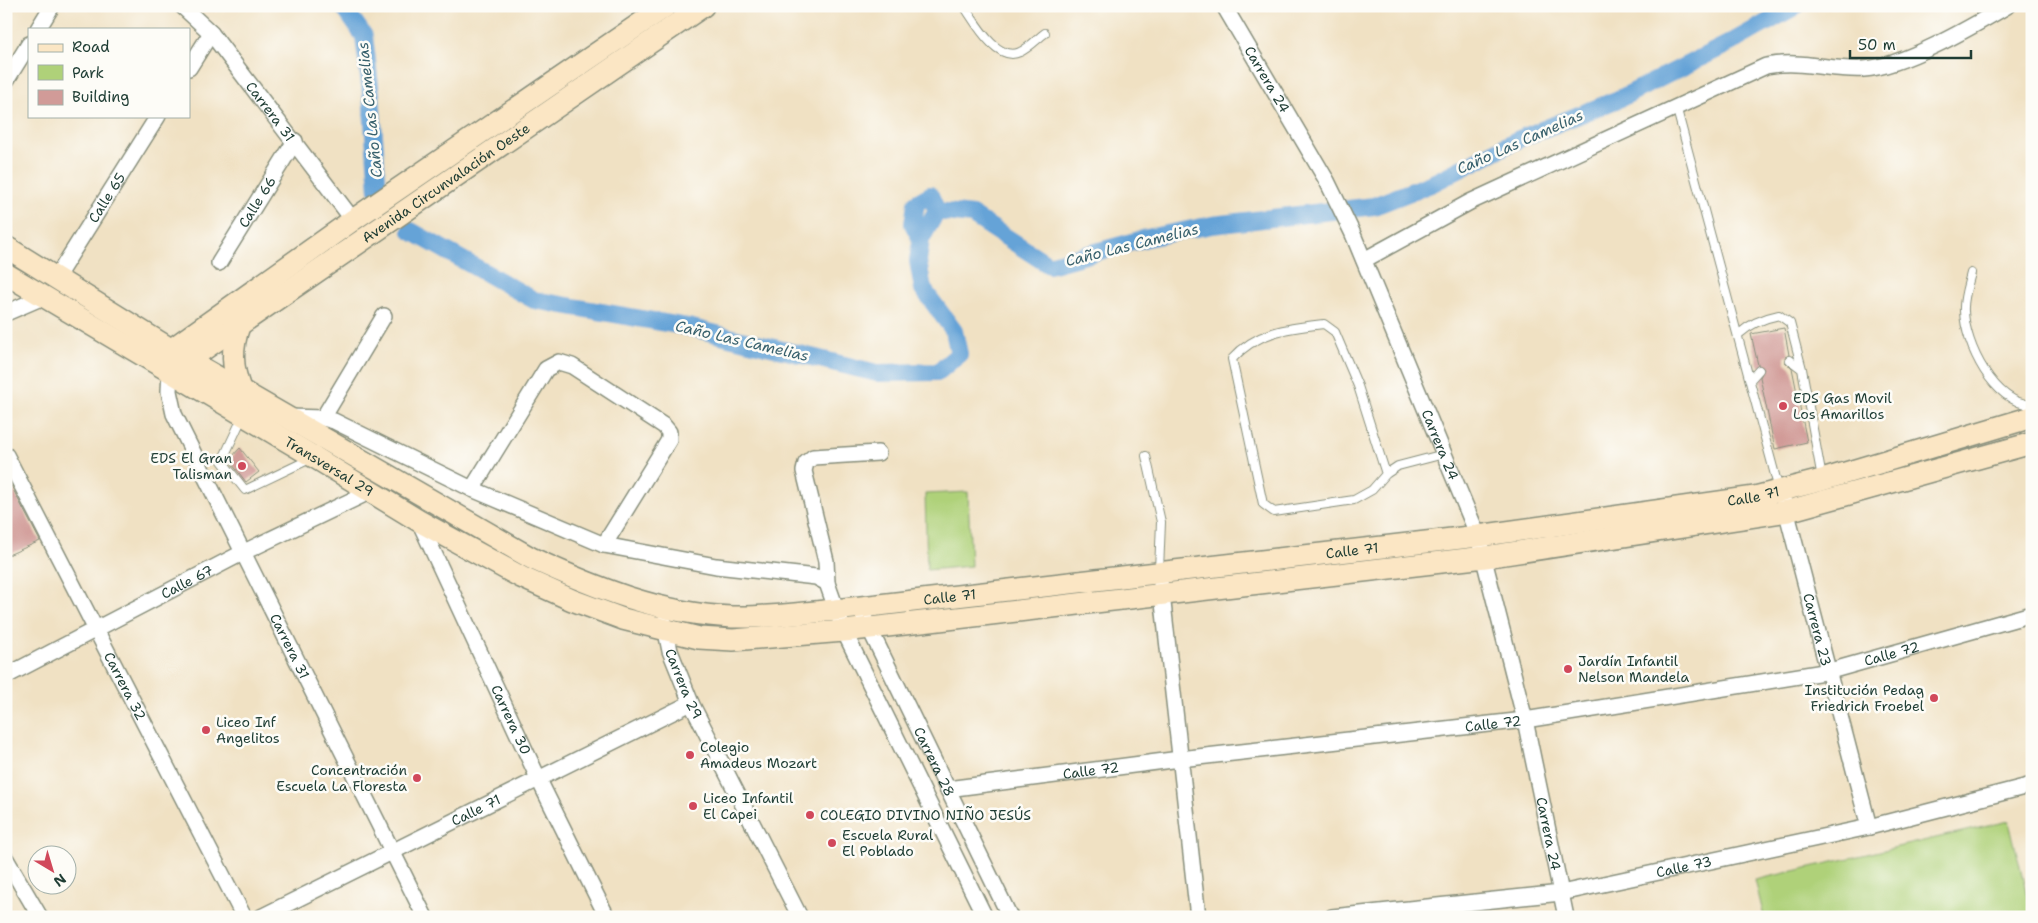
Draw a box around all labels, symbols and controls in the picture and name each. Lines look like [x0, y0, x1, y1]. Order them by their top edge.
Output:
legend [28, 28, 190, 118]
scale bar [1850, 28, 1972, 60]
text: 50 m [1858, 35, 1896, 55]
text: Road [72, 37, 110, 57]
water label: Caño Las Camelias [353, 41, 387, 179]
street label: Carrera 24 [1240, 43, 1294, 116]
text: Park [72, 63, 104, 83]
street label: Carrera 31 [242, 78, 299, 145]
text: Building [72, 87, 129, 107]
water label: Caño Las Camelias [1454, 105, 1586, 179]
street label: Avenida Circunvalación Oeste [358, 119, 533, 247]
street label: Calle 65 [84, 169, 129, 226]
street label: Calle 66 [234, 173, 280, 231]
water label: Caño Las Camelias [1063, 219, 1201, 271]
water label: Caño Las Camelias [673, 316, 811, 366]
place label: EDS Gas Movil Los Amarillos [1793, 389, 1893, 423]
marker: EDS Gas Movil Los Amarillos [1777, 400, 1789, 412]
street label: Carrera 24 [1418, 407, 1463, 483]
street label: Transversal 29 [281, 432, 377, 500]
place label: EDS El Gran Talisman [150, 449, 232, 483]
marker: EDS El Gran Talisman [236, 460, 248, 472]
street label: Calle 71 [1726, 482, 1782, 510]
street label: Calle 71 [1325, 539, 1379, 562]
street label: Calle 67 [158, 561, 216, 603]
street label: Calle 71 [922, 585, 977, 609]
street label: Carrera 23 [1799, 591, 1836, 668]
street label: Carrera 31 [266, 610, 314, 682]
street label: Calle 72 [1862, 637, 1921, 670]
street label: Carrera 29 [661, 646, 707, 722]
street label: Carrera 32 [100, 649, 150, 723]
place label: Jardín Infantil Nelson Mandela [1578, 652, 1689, 686]
marker: Jardín Infantil Nelson Mandela [1562, 663, 1574, 675]
place label: Institución Pedag Friedrich Froebel [1805, 681, 1925, 715]
street label: Carrera 30 [487, 682, 535, 758]
marker: Institución Pedag Friedrich Froebel [1928, 692, 1940, 704]
street label: Calle 72 [1464, 711, 1522, 736]
place label: Liceo Inf Angelitos [216, 713, 280, 747]
marker: Liceo Inf Angelitos [200, 724, 212, 736]
street label: Carrera 28 [910, 724, 959, 799]
place label: Colegio Amadeus Mozart [700, 738, 817, 772]
marker: Colegio Amadeus Mozart [684, 749, 696, 761]
street label: Calle 72 [1062, 758, 1120, 783]
place label: Concentración Escuela La Floresta [276, 761, 407, 795]
marker: Concentración Escuela La Floresta [411, 772, 423, 784]
place label: Liceo Infantil El Capei [703, 789, 794, 823]
street label: Calle 71 [448, 790, 504, 830]
street label: Carrera 24 [1532, 795, 1565, 872]
marker: Liceo Infantil El Capei [687, 800, 699, 812]
place label: COLEGIO DIVINO NIÑO JESÚS [820, 805, 1031, 824]
marker: COLEGIO DIVINO NIÑO JESÚS [804, 809, 816, 821]
place label: Escuela Rural El Poblado [842, 826, 934, 860]
marker: Escuela Rural El Poblado [826, 837, 838, 849]
north arrow [28, 846, 78, 896]
street label: Calle 73 [1654, 852, 1714, 881]
text: N [50, 870, 70, 891]

